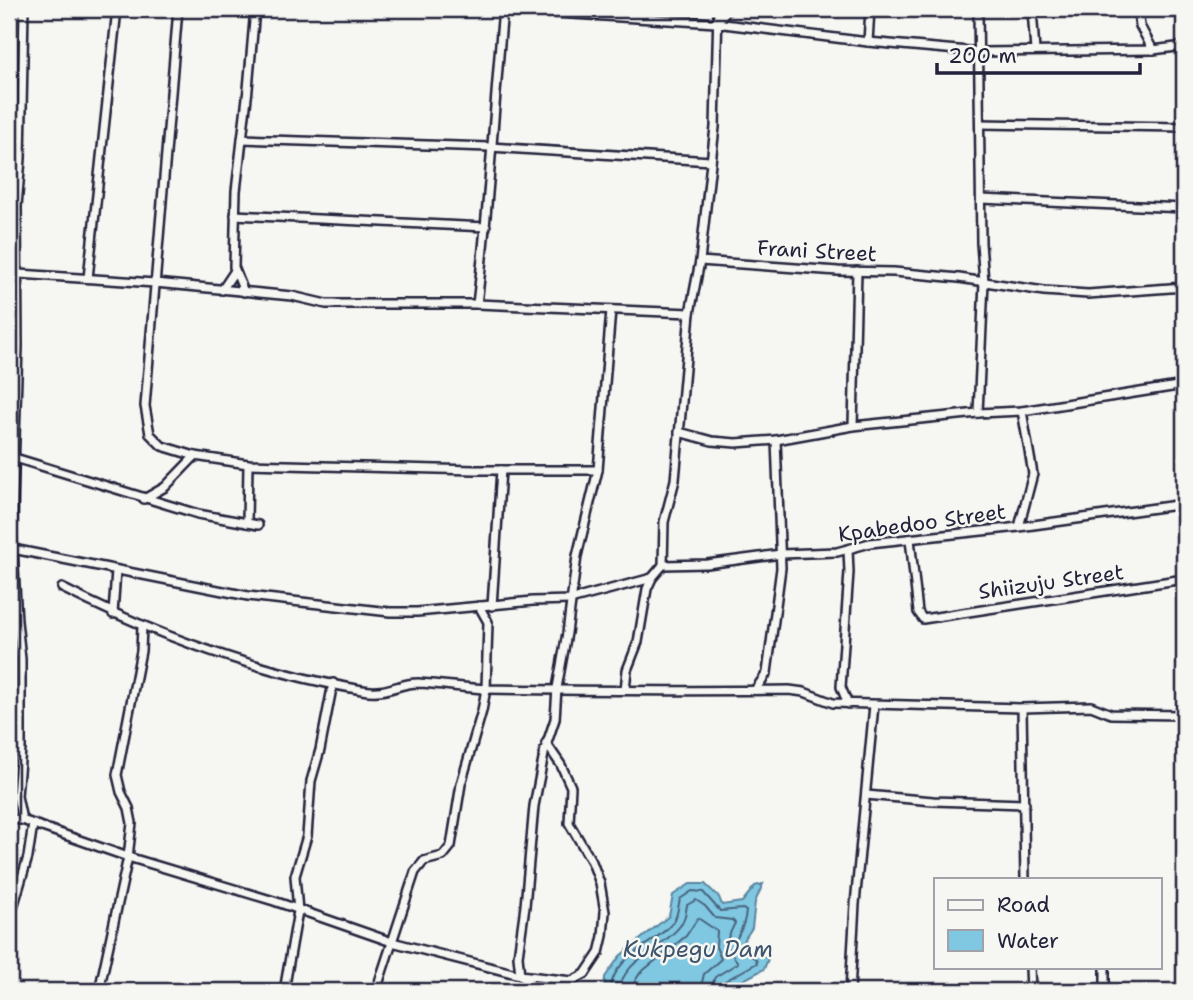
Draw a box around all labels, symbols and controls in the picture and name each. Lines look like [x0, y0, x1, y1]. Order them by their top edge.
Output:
scale bar [937, 32, 1140, 76]
text: 200 m [948, 42, 1017, 70]
street label: Frani Street [756, 234, 878, 268]
street label: Kpabedoo Street [836, 497, 1008, 549]
street label: Shiizuju Street [977, 558, 1125, 606]
legend [934, 878, 1162, 968]
text: Road [997, 891, 1050, 919]
text: Water [997, 927, 1059, 955]
water label: Kukpegu Dam [623, 934, 773, 964]

